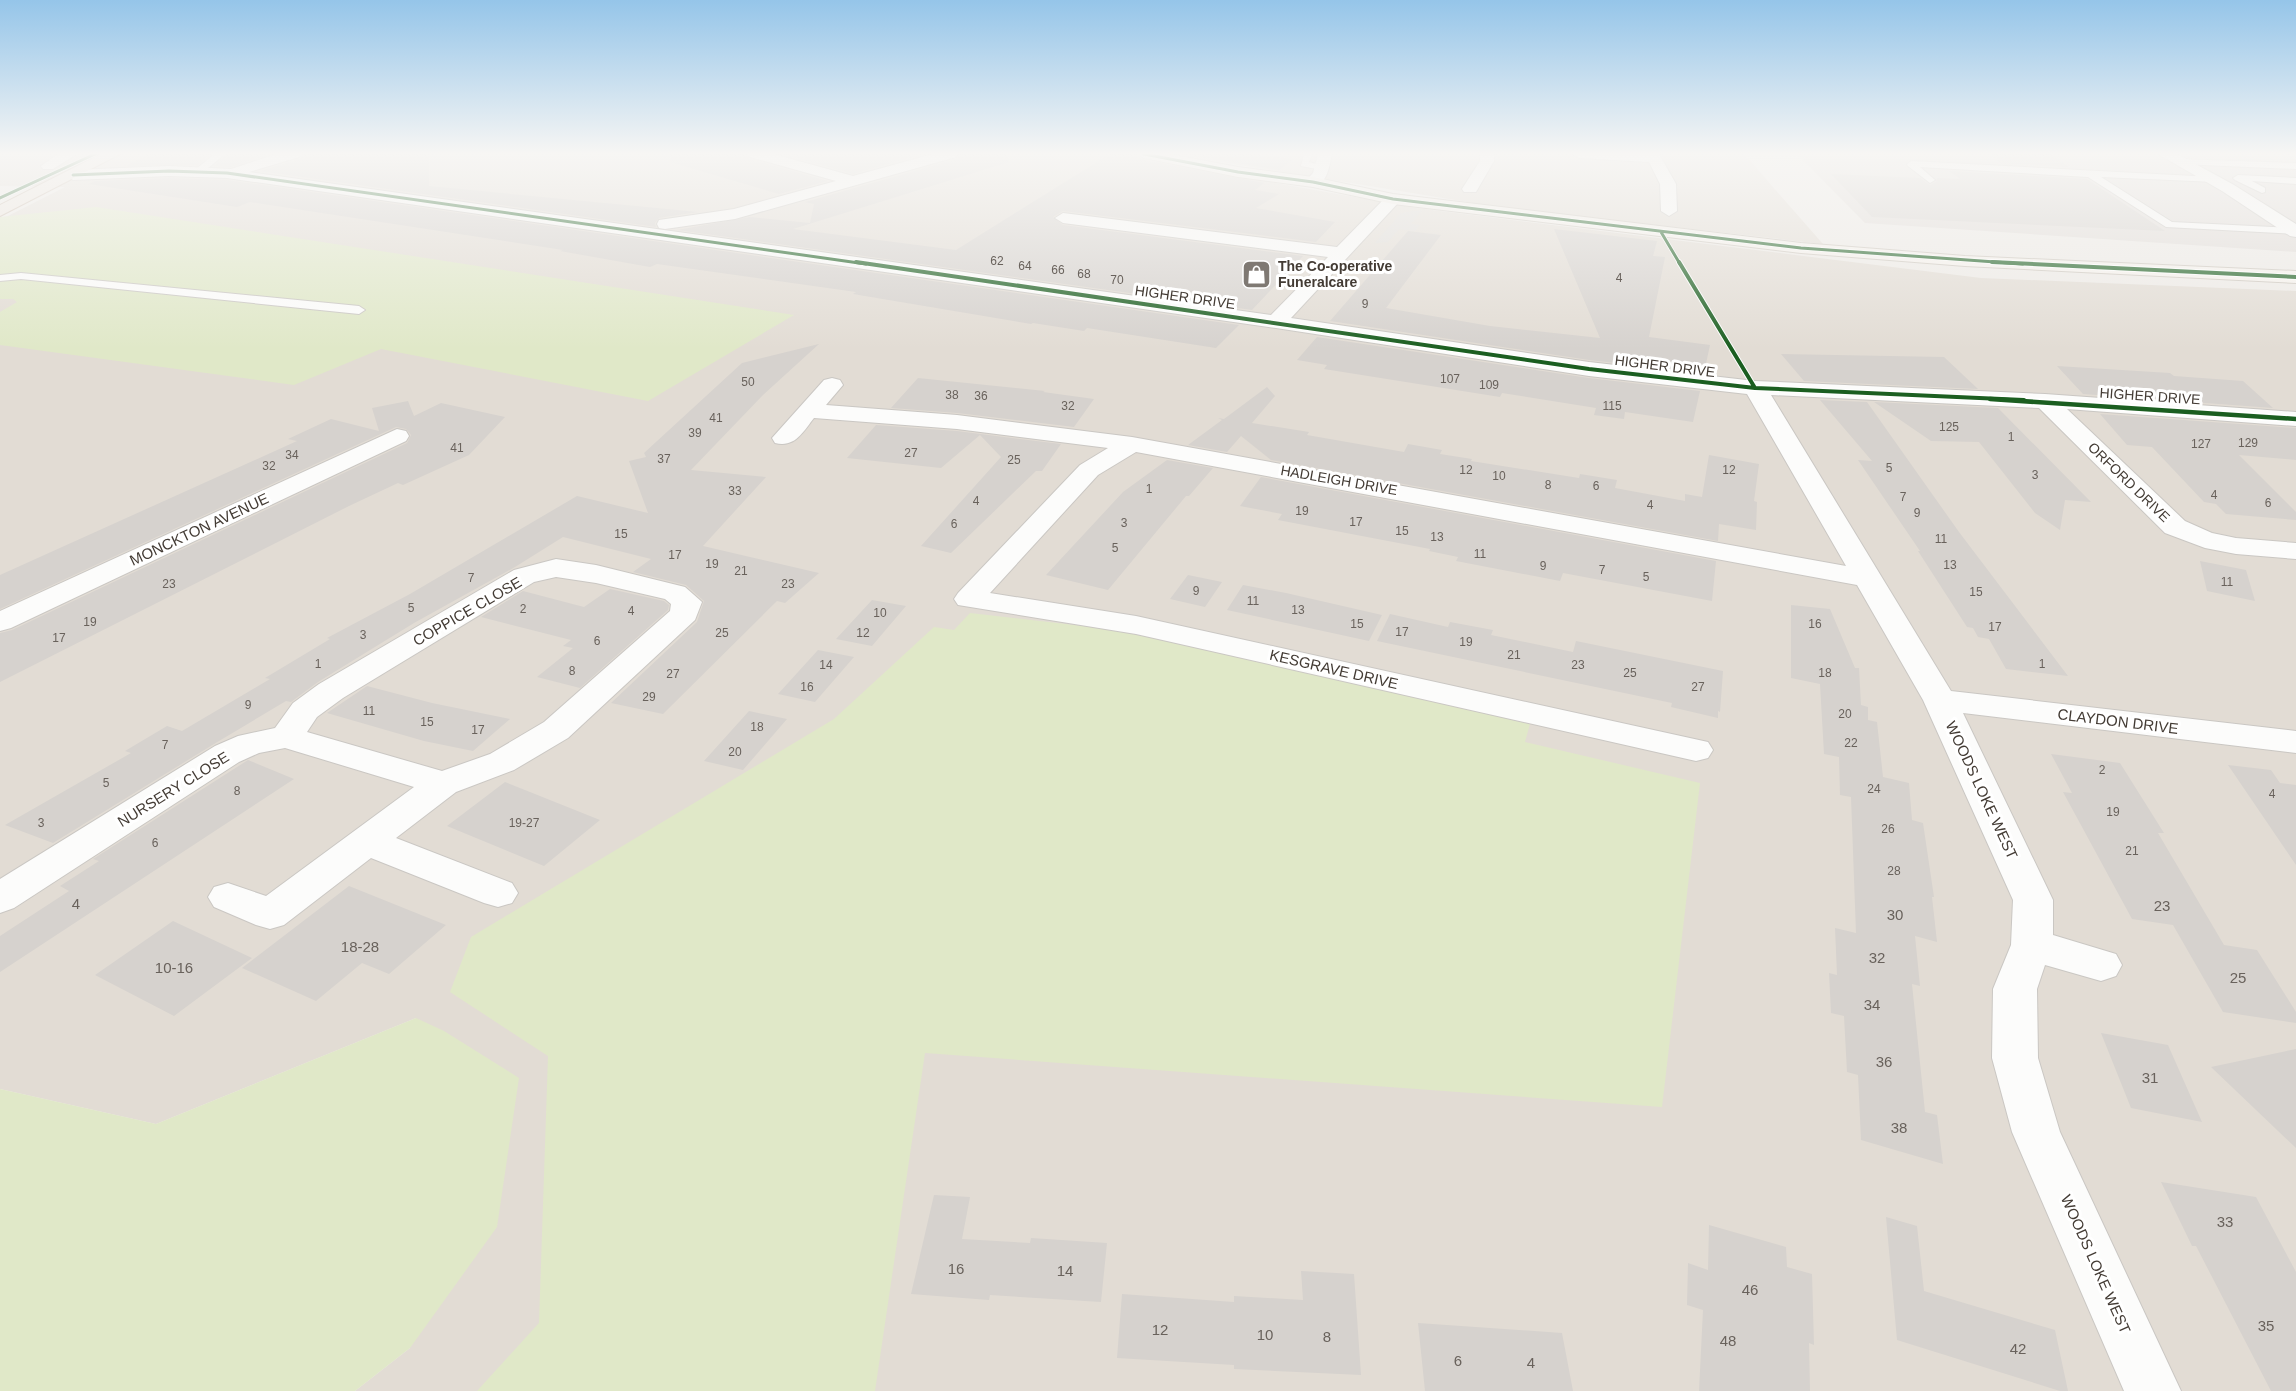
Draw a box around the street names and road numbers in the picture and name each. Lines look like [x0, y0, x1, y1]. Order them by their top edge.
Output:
street label: HIGHER DRIVE [1134, 282, 1236, 312]
street label: HIGHER DRIVE [1614, 352, 1716, 380]
street label: HIGHER DRIVE [2099, 384, 2201, 408]
street label: ORFORD DRIVE [2085, 439, 2173, 525]
street label: HADLEIGH DRIVE [1279, 462, 1399, 498]
street label: MONCKTON AVENUE [127, 489, 271, 569]
street label: COPPICE CLOSE [410, 573, 524, 649]
street label: KESGRAVE DRIVE [1268, 646, 1400, 692]
street label: CLAYDON DRIVE [2057, 705, 2179, 737]
street label: WOODS LOKE WEST [1943, 718, 2021, 862]
street label: NURSERY CLOSE [114, 748, 232, 830]
street label: WOODS LOKE WEST [2058, 1192, 2134, 1336]

